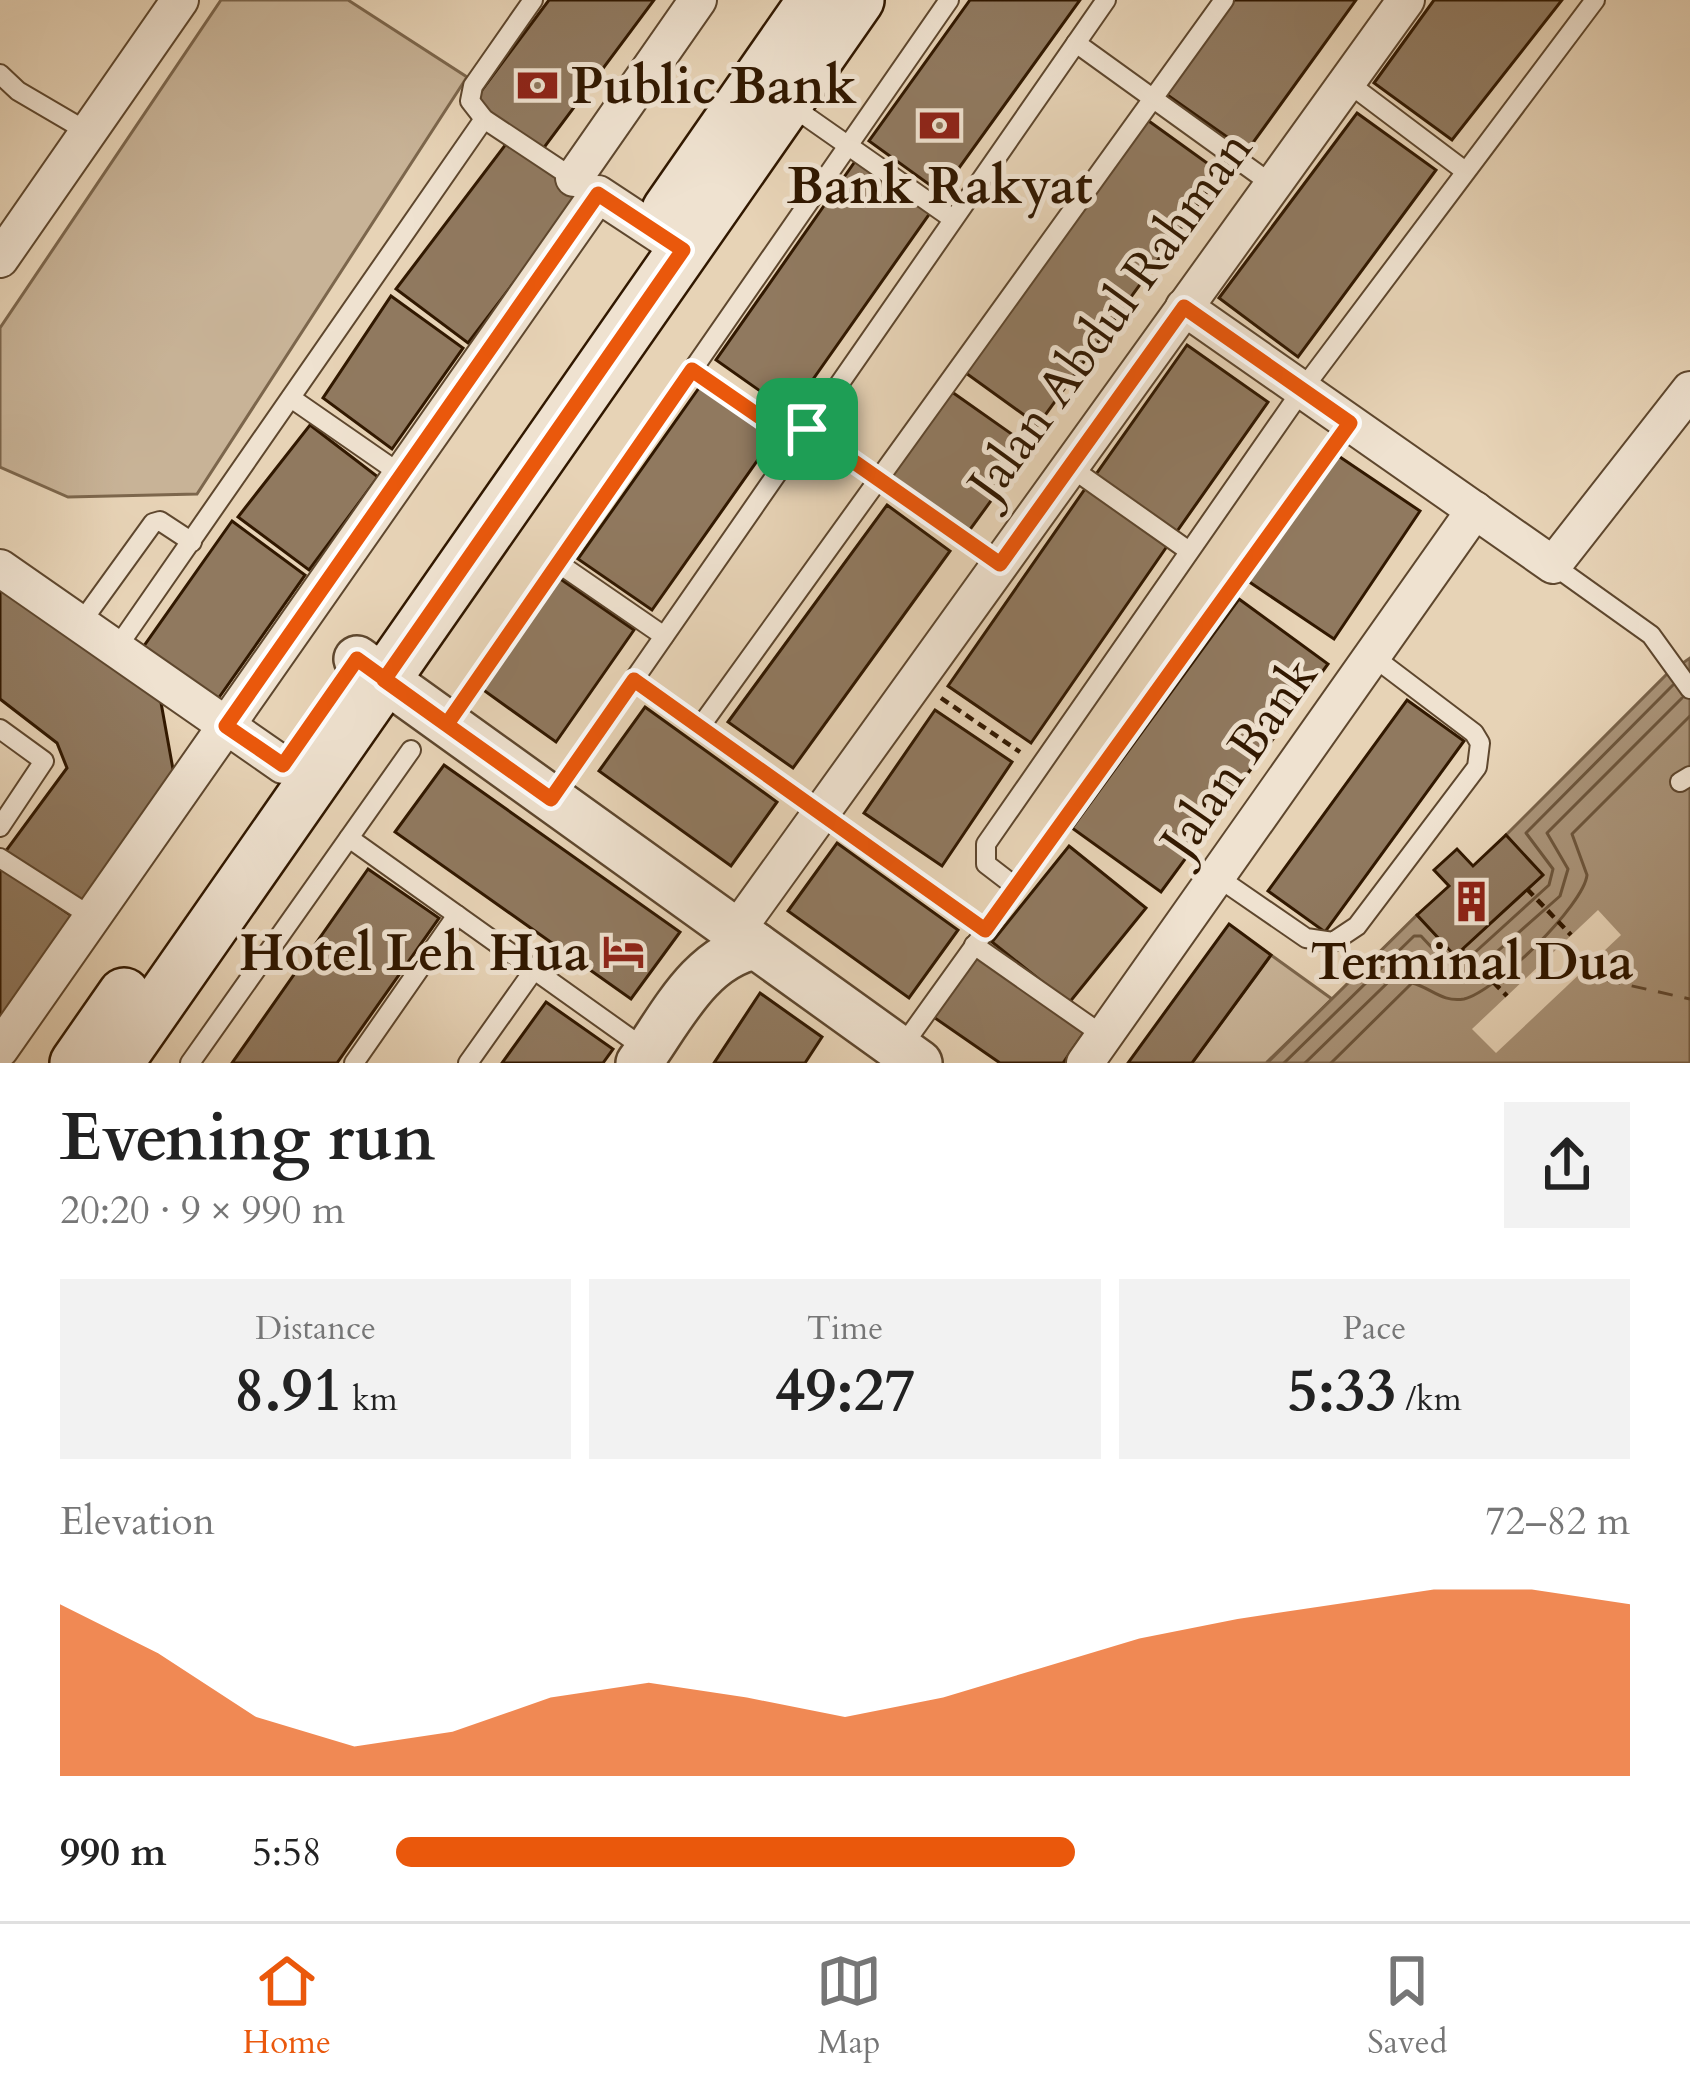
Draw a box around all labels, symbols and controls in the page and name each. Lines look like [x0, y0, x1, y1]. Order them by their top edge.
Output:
place label: Public Bank [571, 52, 857, 122]
bank icon: Public Bank [514, 62, 560, 108]
bank icon: Bank Rakyat [917, 103, 963, 149]
street label: Jalan Abdul Rahman [948, 117, 1269, 521]
place label: Bank Rakyat [787, 152, 1093, 222]
pin [756, 378, 858, 480]
icon: arrive [774, 396, 840, 462]
street label: Jalan Bank [1141, 643, 1335, 878]
building icon: Terminal Dua [1449, 879, 1495, 925]
place label: Hotel Leh Hua [239, 919, 589, 989]
place label: Terminal Dua [1310, 928, 1634, 998]
hotel icon: Hotel Leh Hua [600, 929, 646, 975]
text: Evening run [60, 1094, 435, 1183]
button: share [1504, 1102, 1630, 1228]
text: 20:20 · 9 × 990 m [60, 1184, 345, 1237]
text: Distance [255, 1306, 376, 1351]
text: Time [807, 1306, 883, 1351]
text: Pace [1342, 1306, 1406, 1351]
text: 8.91 [234, 1351, 343, 1432]
text: 49:27 [775, 1351, 915, 1432]
text: 5:33 [1287, 1351, 1397, 1432]
text: km [343, 1377, 398, 1422]
text: /km [1397, 1377, 1462, 1422]
text: Elevation [60, 1495, 215, 1548]
text: 72–82 m [1485, 1495, 1630, 1548]
text: 990 m [60, 1826, 166, 1879]
text: 5:58 [252, 1826, 322, 1879]
tab: Home [243, 1948, 331, 2065]
tab: Map [816, 1948, 882, 2065]
tab: Saved [1367, 1948, 1447, 2065]

